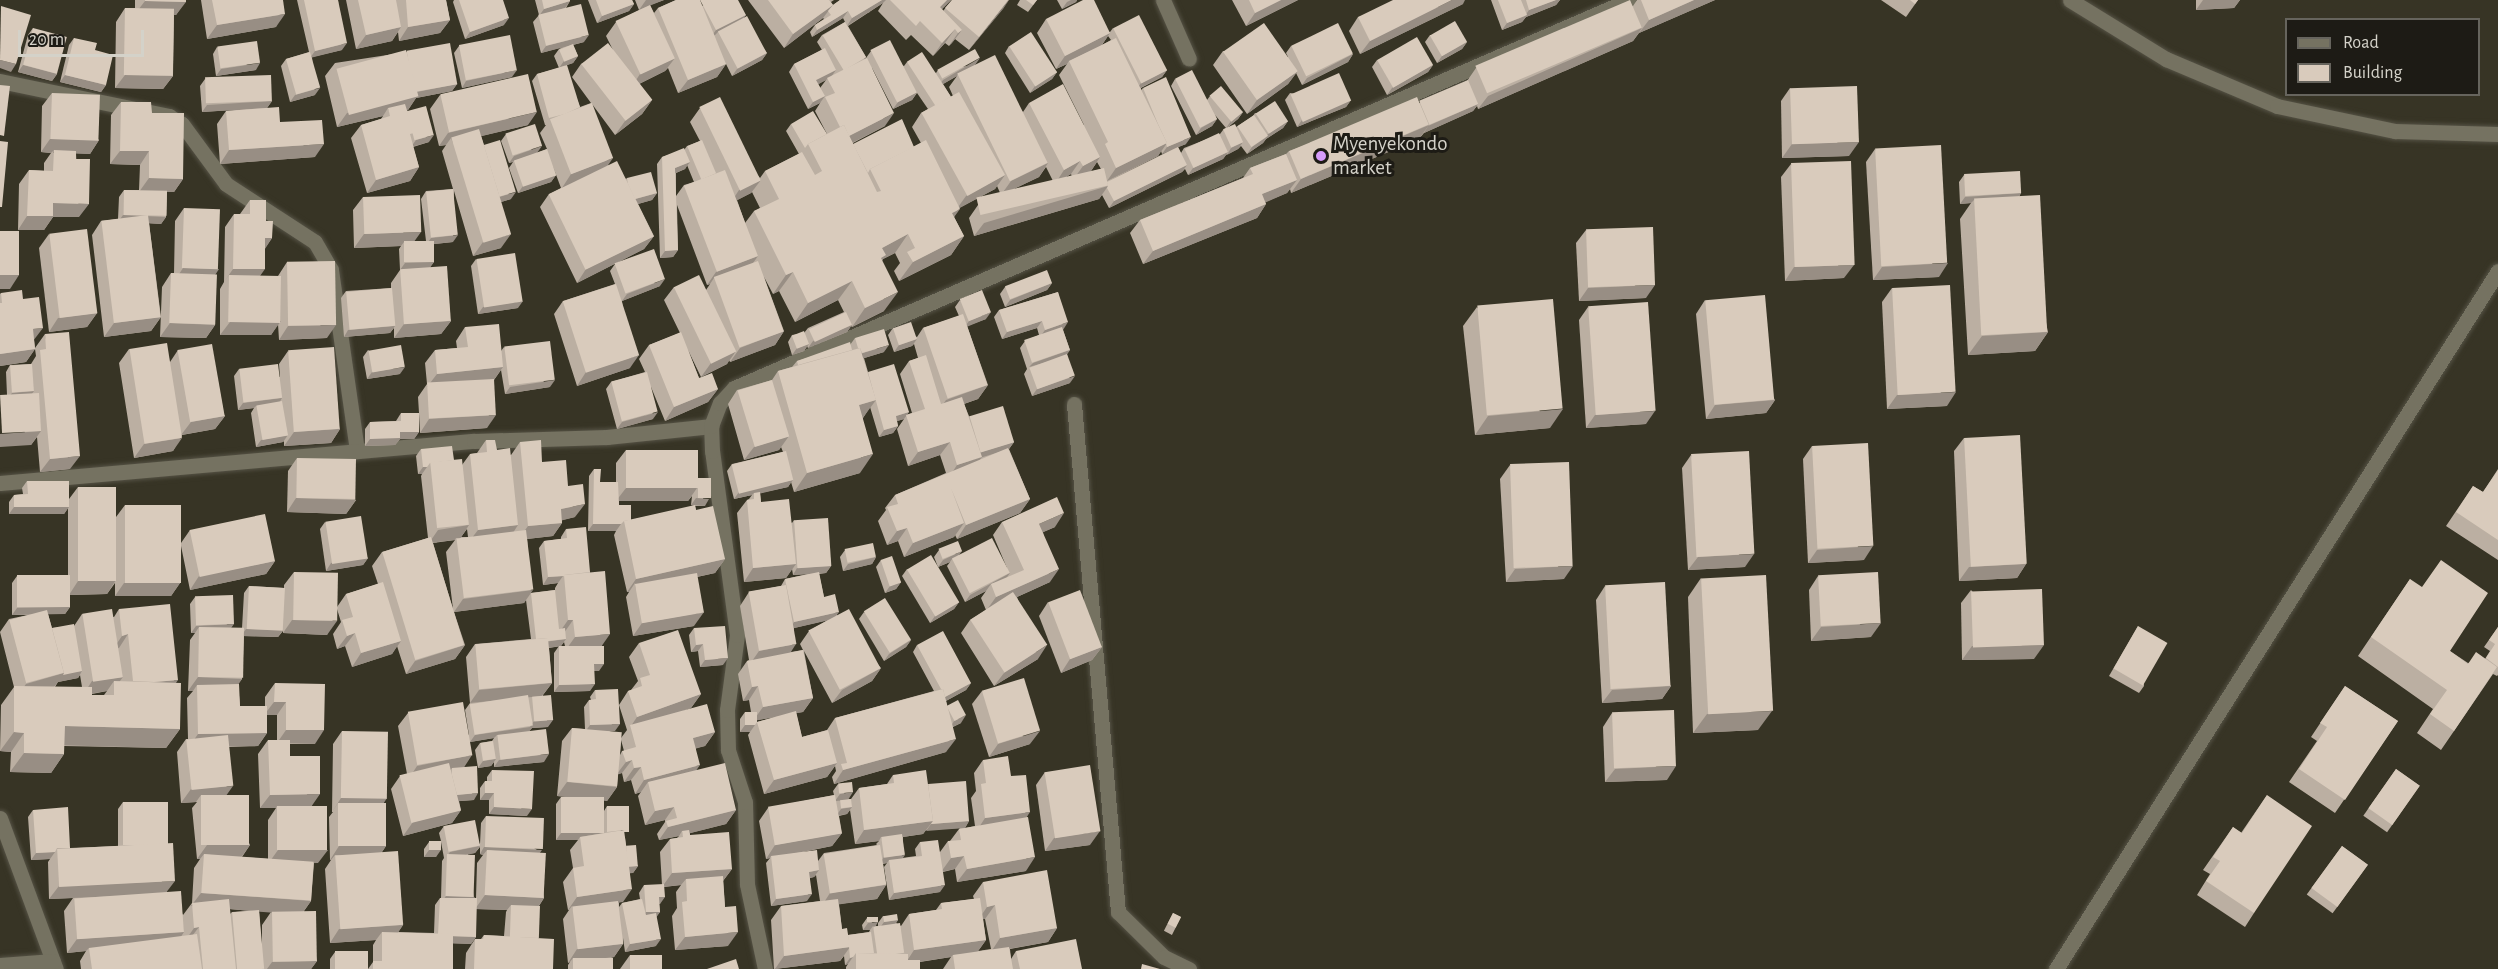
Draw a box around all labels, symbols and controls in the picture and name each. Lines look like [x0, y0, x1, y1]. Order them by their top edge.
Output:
scale bar [21, 18, 147, 56]
legend [2285, 18, 2480, 96]
text: 20 m [29, 31, 64, 49]
text: Road [2343, 34, 2379, 52]
text: Building [2343, 64, 2402, 82]
place label: Myenyekondo market [1333, 131, 1448, 181]
marker: Myenyekondo market [1314, 149, 1328, 163]

